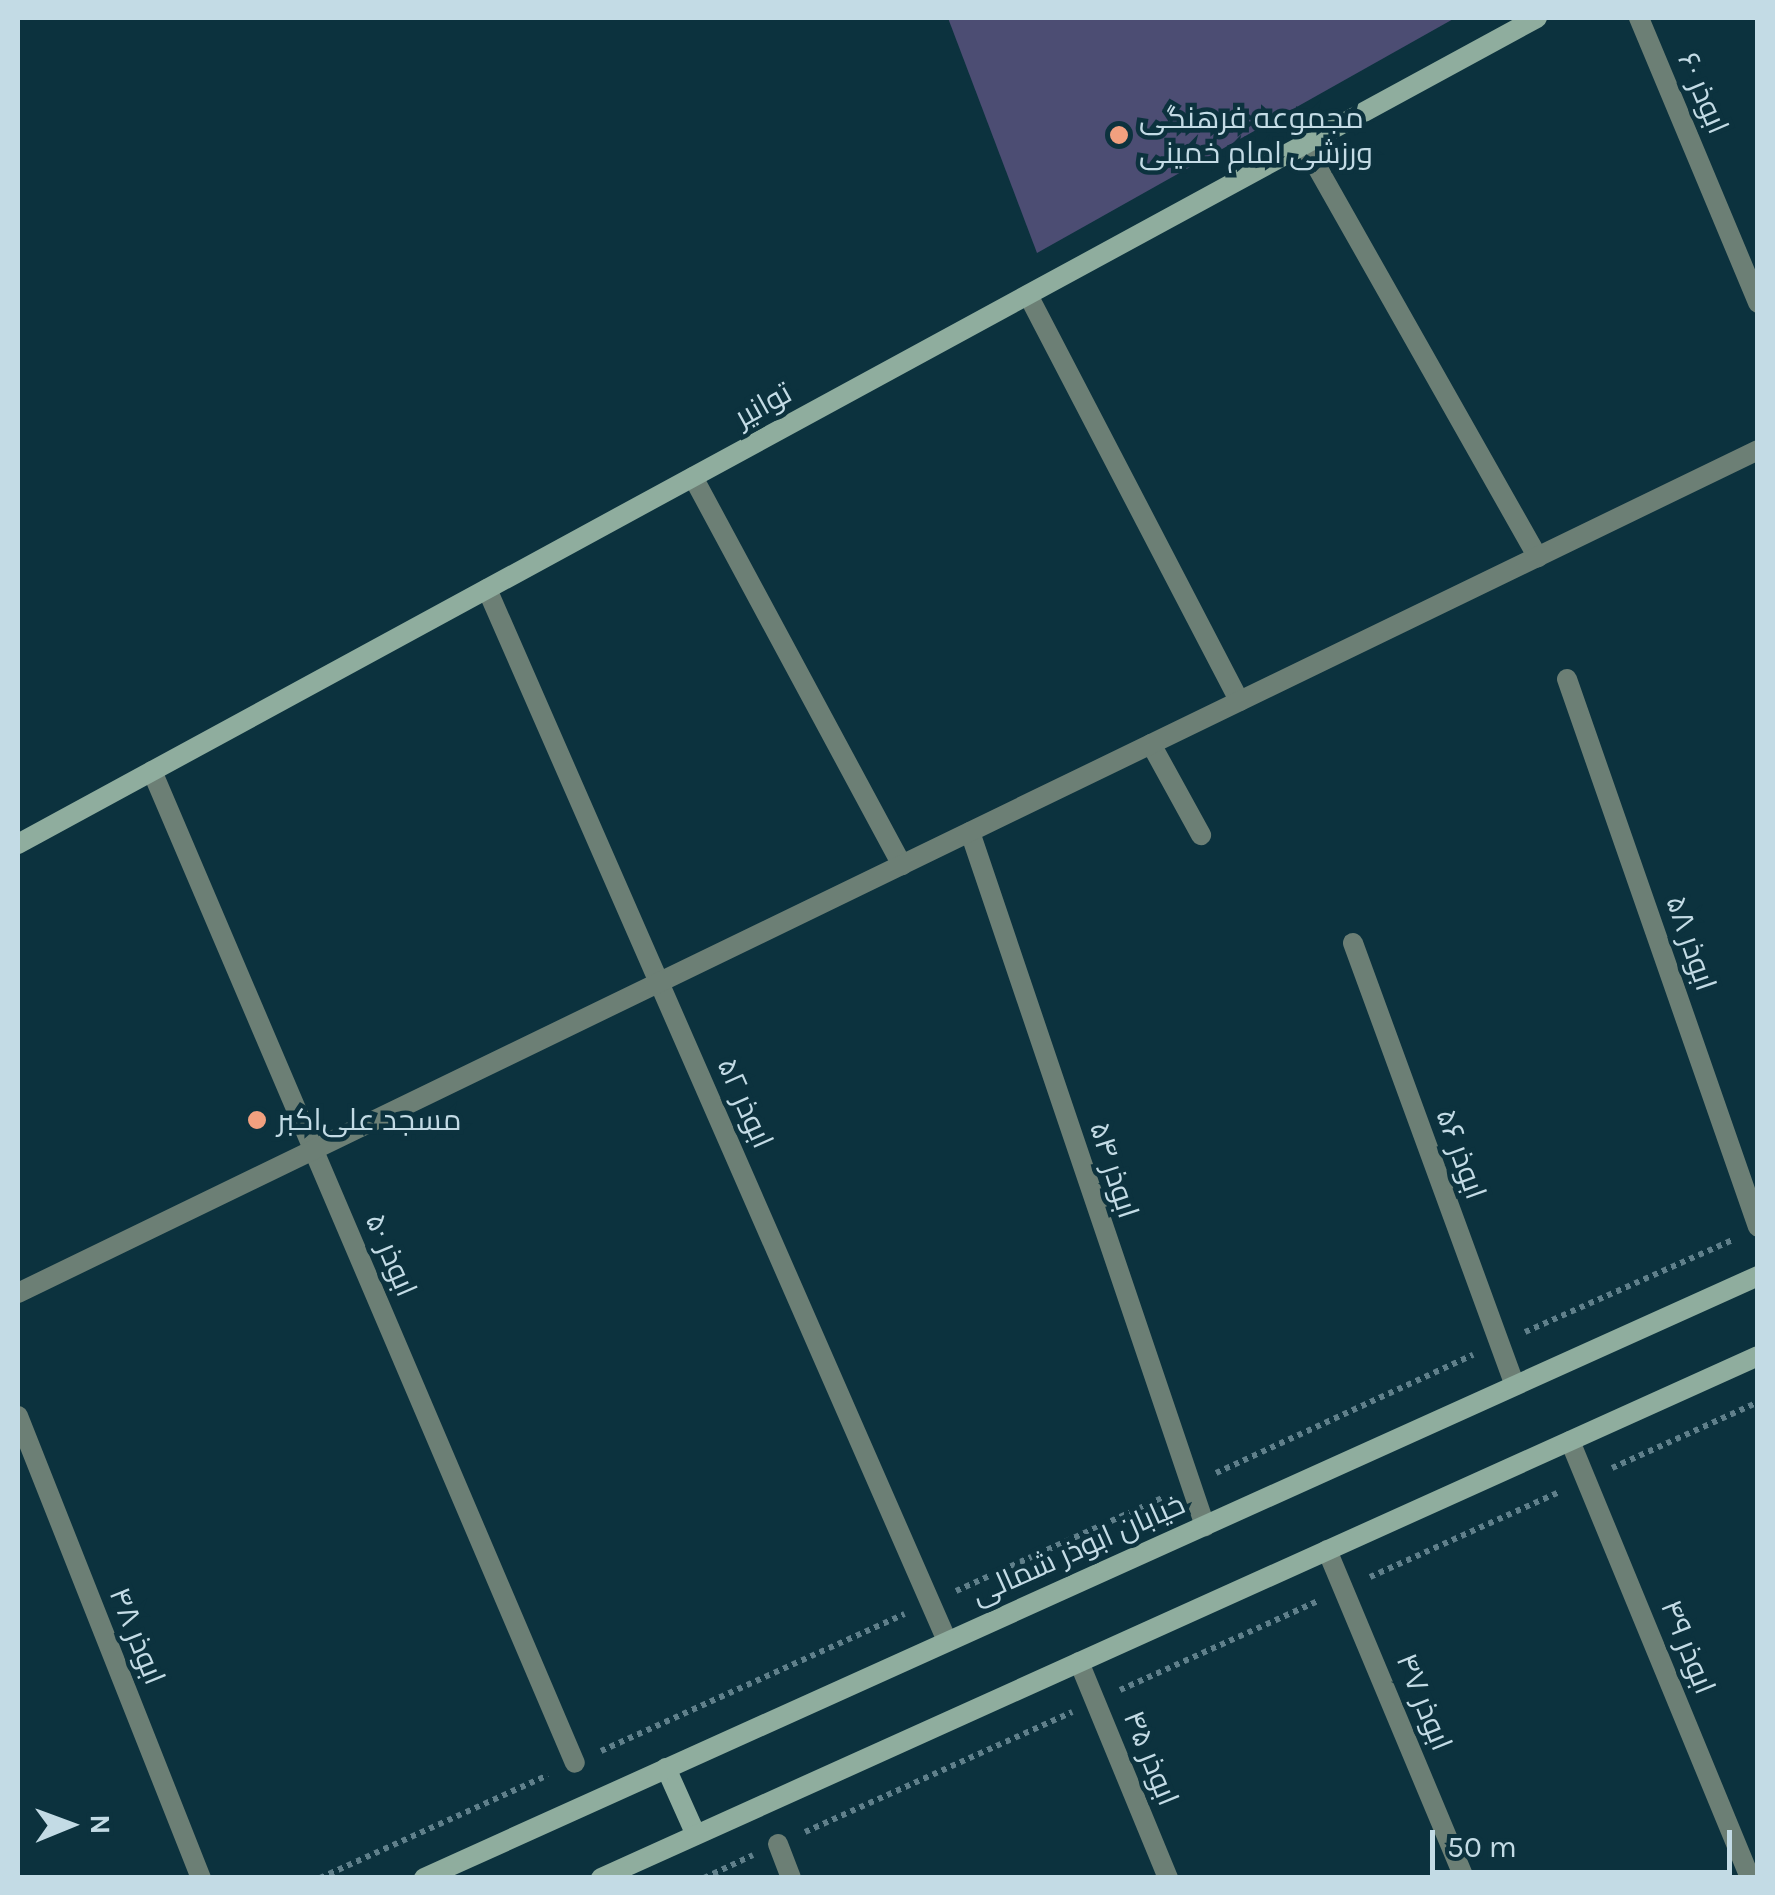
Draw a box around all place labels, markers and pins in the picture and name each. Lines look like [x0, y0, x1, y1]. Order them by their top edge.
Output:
place label: مجموعه فرهنگی ورزشی امام خمینی [1139, 100, 1373, 170]
marker: مجموعه فرهنگی ورزشی امام خمینی [1108, 124, 1130, 146]
place label: مسجد علی‌اکبر [277, 1102, 461, 1138]
marker: مسجد علی‌اکبر [246, 1109, 268, 1131]

